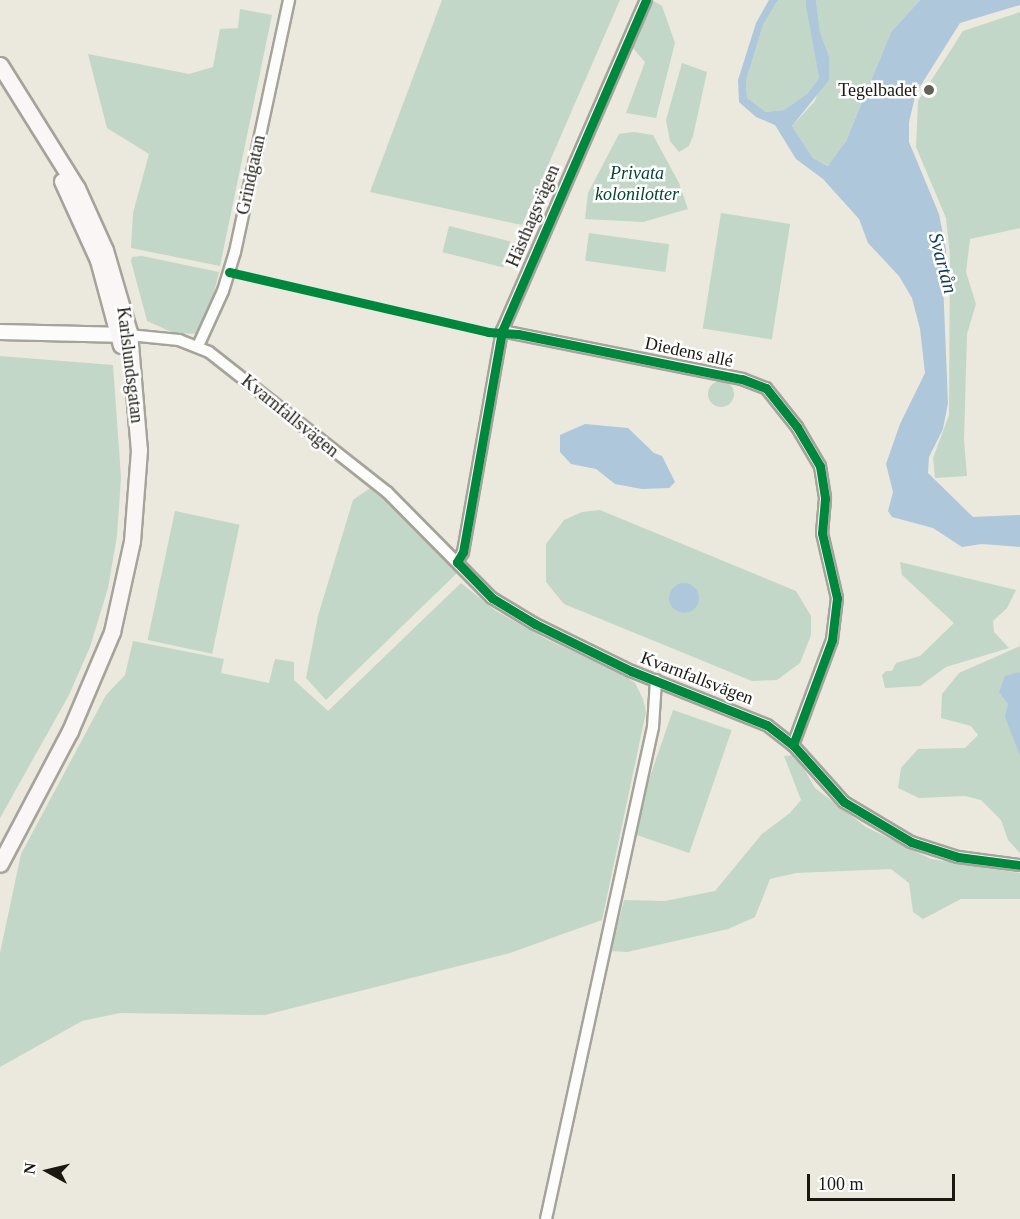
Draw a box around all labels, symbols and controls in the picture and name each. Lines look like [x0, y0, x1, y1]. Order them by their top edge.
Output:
place label: Tegelbadet [838, 79, 917, 101]
marker: Tegelbadet [922, 83, 936, 97]
street label: Grindgatan [232, 133, 270, 217]
street label: Hästhagsvägen [502, 162, 564, 270]
park label: Privata kolonilotter [595, 163, 679, 206]
water label: Svartån [923, 230, 963, 296]
street label: Karlslundsgatan [112, 306, 148, 424]
street label: Diedens allé [643, 332, 735, 372]
street label: Kvarnfallsvägen [237, 370, 343, 462]
street label: Kvarnfallsvägen [638, 647, 756, 709]
north arrow [18, 1141, 78, 1201]
text: N [20, 1162, 39, 1175]
scale bar [810, 1162, 958, 1200]
text: 100 m [818, 1174, 864, 1194]

